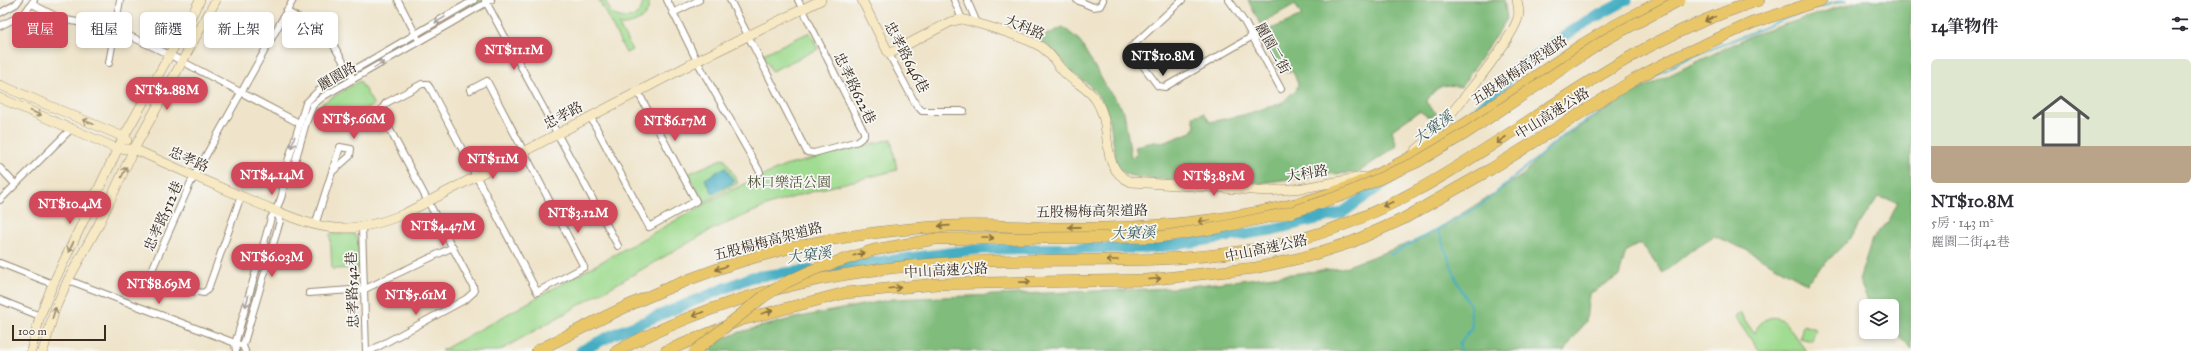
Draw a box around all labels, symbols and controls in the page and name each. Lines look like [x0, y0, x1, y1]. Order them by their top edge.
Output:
chip: 買屋 [12, 12, 68, 48]
chip: 租屋 [76, 12, 132, 48]
chip: 篩選 [140, 12, 196, 48]
chip: 新上架 [204, 12, 274, 48]
chip: 公寓 [282, 12, 338, 48]
street label: 大科路 [1002, 12, 1047, 43]
icon: filters [2169, 13, 2191, 35]
one-way arrow [434, 16, 446, 24]
one-way arrow [1704, 16, 1716, 23]
text: 14筆物件 [1931, 16, 1998, 37]
street label: 忠孝路646巷 [881, 19, 932, 96]
street label: 麗園二街 [1252, 20, 1294, 77]
street label: 五股楊梅高架道路 [1468, 32, 1570, 109]
pin: NT$11.1M [473, 37, 555, 71]
text: NT$11.1M [484, 42, 544, 58]
pin: NT$10.8M [1122, 43, 1204, 77]
text: NT$10.8M [1131, 48, 1195, 64]
street label: 忠孝路622巷 [830, 50, 879, 127]
street label: 麗園路 [315, 59, 360, 94]
one-way arrow [373, 60, 385, 68]
pin: NT$2.88M [126, 77, 208, 111]
text: NT$2.88M [135, 82, 199, 98]
street label: 中山高速公路 [1512, 84, 1592, 143]
icon: home [2025, 85, 2097, 157]
street label: 忠孝路 [541, 98, 586, 133]
pin: NT$5.66M [313, 106, 395, 140]
water label: 大窠溪 [1410, 106, 1458, 149]
pin: NT$6.17M [634, 108, 716, 142]
one-way arrow [29, 110, 41, 117]
text: NT$5.66M [323, 111, 385, 127]
text: NT$6.17M [644, 113, 706, 129]
one-way arrow [83, 118, 95, 125]
one-way arrow [289, 136, 296, 149]
one-way arrow [1495, 136, 1506, 144]
street label: 忠孝路 [166, 143, 211, 176]
pin: NT$11M [460, 146, 526, 180]
text: NT$11M [467, 151, 519, 167]
pin: NT$4.14M [231, 162, 313, 196]
street label: 大科路 [1285, 162, 1329, 185]
pin: NT$3.85M [1173, 163, 1255, 197]
one-way arrow [121, 166, 128, 178]
text: NT$4.14M [240, 167, 304, 183]
text: NT$3.85M [1183, 168, 1245, 184]
park label: 林口樂活公園 [747, 174, 831, 191]
street label: 忠孝路512巷 [140, 179, 186, 254]
pin: NT$10.4M [29, 191, 111, 225]
text: NT$10.8M [1931, 191, 2014, 212]
text: NT$10.4M [38, 196, 102, 212]
pin: NT$3.12M [537, 200, 619, 234]
one-way arrow [1382, 201, 1394, 209]
street label: 五股楊梅高架道路 [1036, 202, 1148, 221]
text: NT$3.12M [548, 205, 608, 221]
pin: NT$4.47M [402, 213, 484, 247]
text: 5房 · 143 m² [1931, 215, 1994, 231]
one-way arrow [1198, 217, 1211, 225]
text: NT$4.47M [410, 218, 476, 234]
street label: 五股楊梅高架道路 [712, 219, 824, 264]
one-way arrow [938, 223, 951, 230]
one-way arrow [1068, 223, 1081, 231]
water label: 大窠溪 [1110, 223, 1158, 243]
street label: 中山高速公路 [1223, 231, 1309, 266]
one-way arrow [981, 234, 994, 242]
text: 麗園二街42巷 [1931, 234, 2010, 250]
one-way arrow [67, 241, 74, 253]
water label: 大窠溪 [786, 243, 834, 267]
pin: NT$6.03M [231, 244, 313, 278]
text: NT$6.03M [240, 249, 304, 265]
one-way arrow [853, 250, 866, 257]
street label: 忠孝路542巷 [343, 251, 362, 329]
one-way arrow [1106, 256, 1119, 264]
street label: 中山高速公路 [904, 260, 988, 281]
one-way arrow [715, 265, 727, 273]
pin: NT$8.69M [118, 271, 200, 305]
one-way arrow [1148, 275, 1161, 283]
text: NT$8.69M [127, 276, 191, 292]
one-way arrow [1018, 278, 1031, 286]
pin: NT$5.61M [375, 282, 457, 316]
one-way arrow [888, 285, 901, 292]
text: NT$5.61M [385, 287, 447, 303]
one-way arrow [243, 294, 250, 307]
map controls [1859, 299, 1899, 339]
button: layers [1859, 299, 1899, 339]
one-way arrow [51, 307, 58, 320]
one-way arrow [761, 308, 774, 315]
one-way arrow [693, 311, 705, 319]
scale bar [12, 323, 106, 342]
text: 100 m [18, 325, 47, 338]

